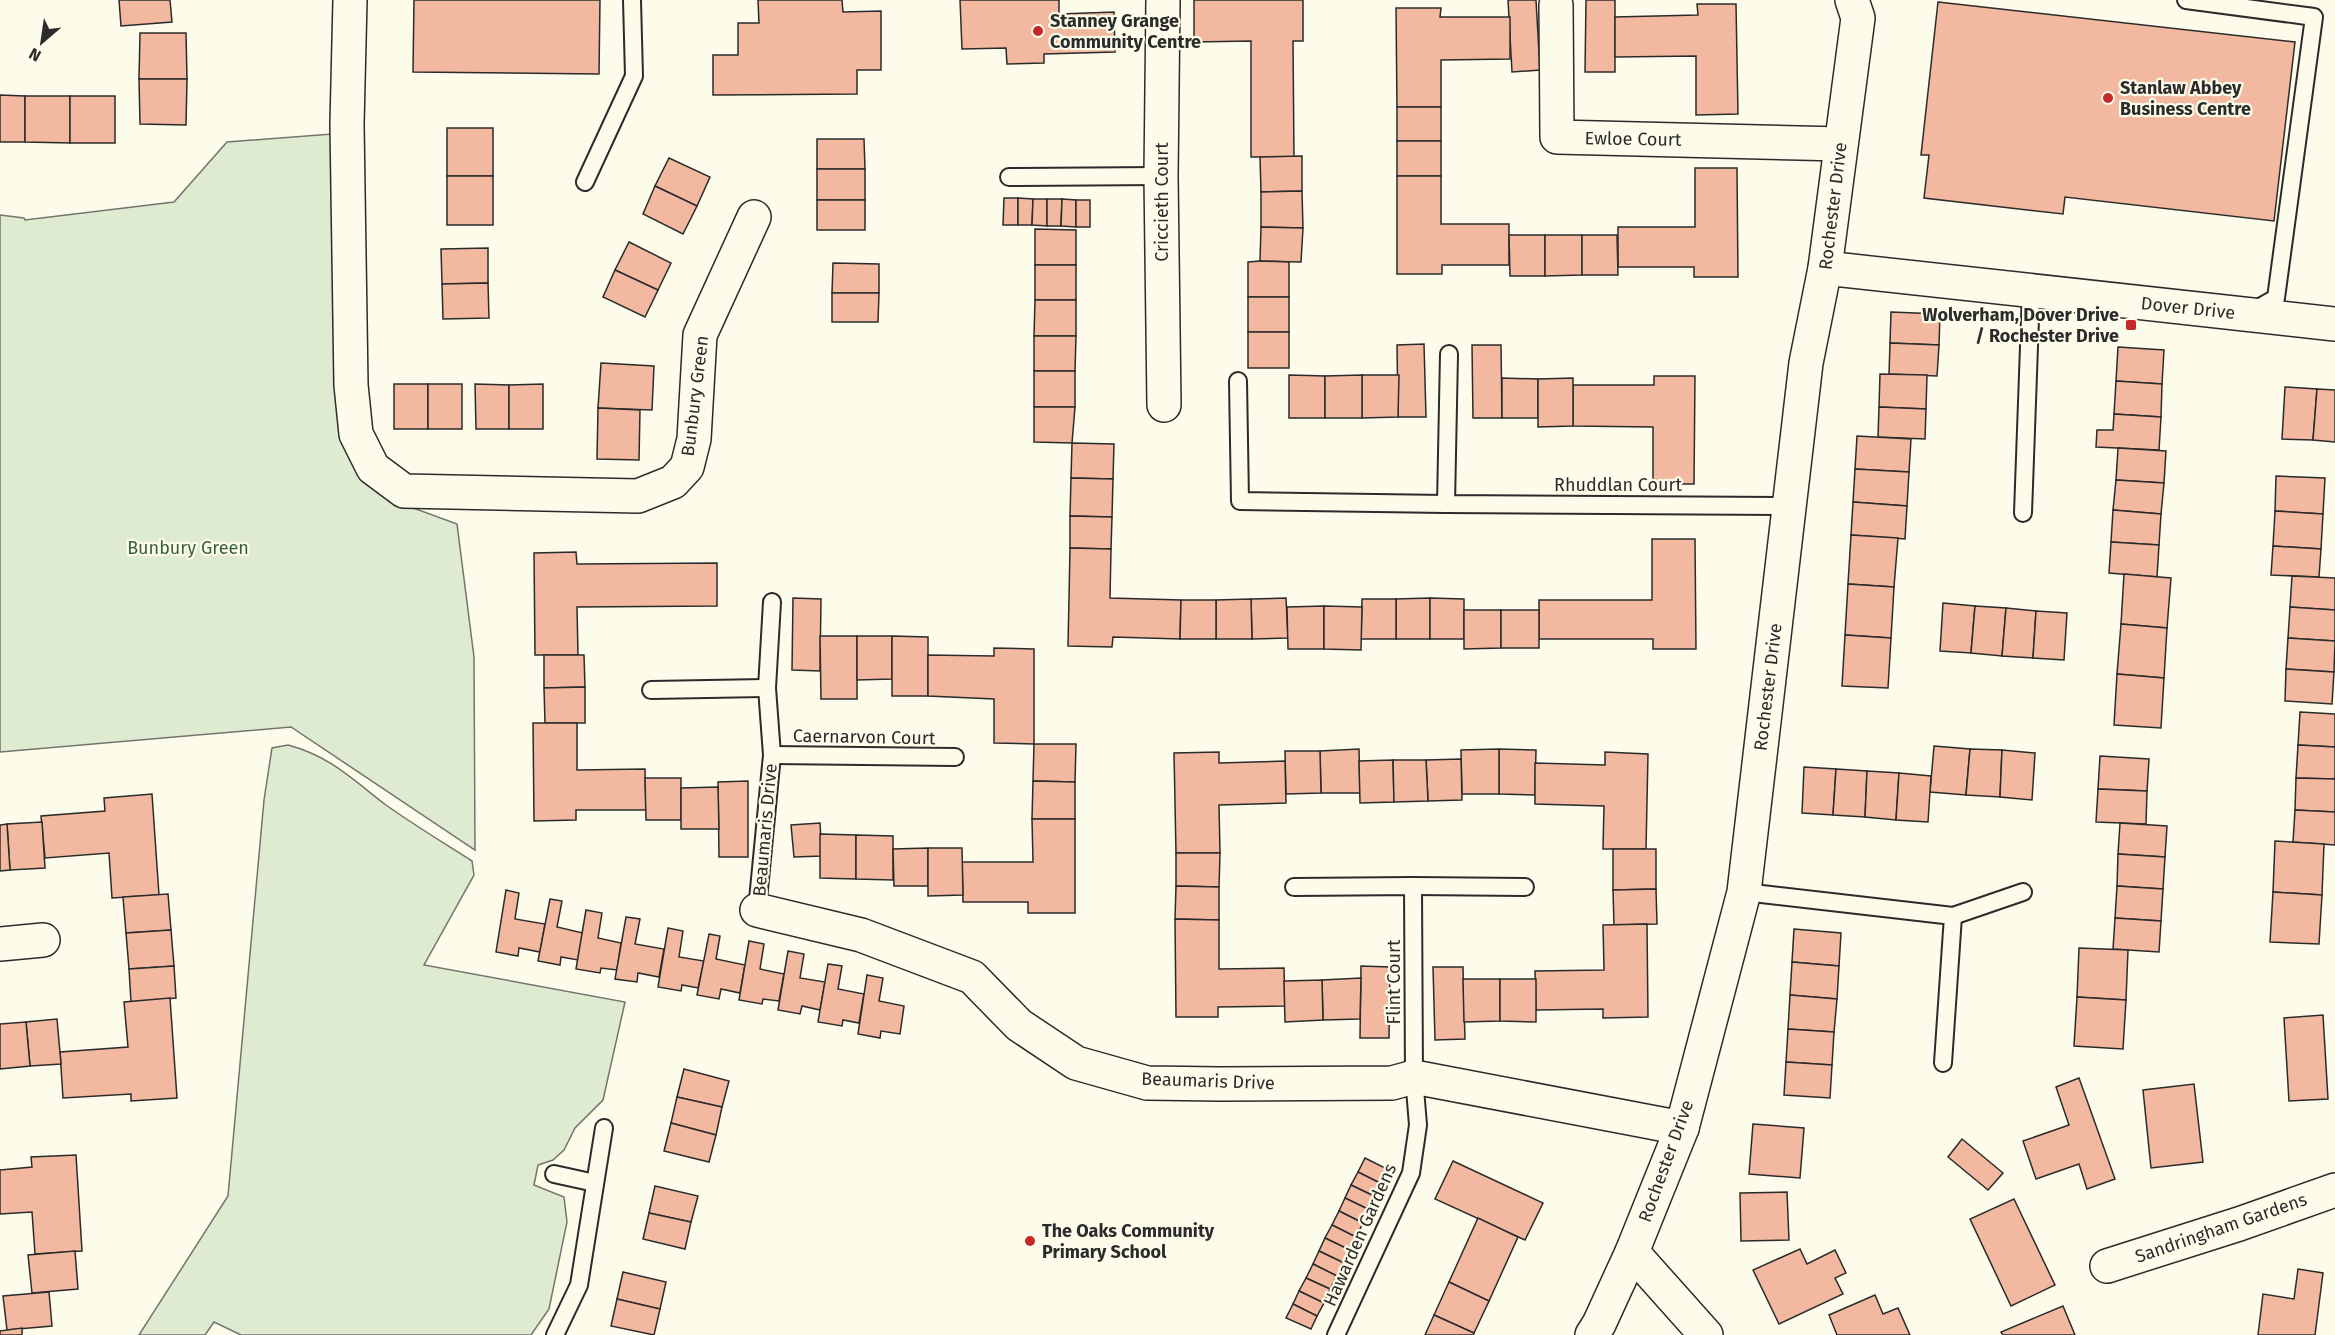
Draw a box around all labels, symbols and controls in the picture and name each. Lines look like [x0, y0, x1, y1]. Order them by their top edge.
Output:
place label: Stanney Grange Community Centre [1050, 10, 1201, 53]
north arrow [12, 12, 72, 72]
marker: Stanney Grange Community Centre [1031, 24, 1045, 38]
text: N [26, 44, 44, 66]
place label: Stanlaw Abbey Business Centre [2120, 77, 2251, 120]
marker: Stanlaw Abbey Business Centre [2101, 91, 2115, 105]
street label: Ewloe Court [1584, 127, 1682, 151]
street label: Rochester Drive [1814, 141, 1852, 271]
street label: Criccieth Court [1151, 142, 1173, 262]
street label: Dover Drive [2140, 292, 2236, 324]
place label: Wolverham, Dover Drive / Rochester Drive [1922, 304, 2119, 347]
marker: Wolverham, Dover Drive / Rochester Drive [2124, 318, 2138, 332]
street label: Bunbury Green [677, 334, 713, 458]
street label: Rhuddlan Court [1554, 474, 1682, 496]
park label: Bunbury Green [127, 537, 249, 559]
street label: Rochester Drive [1749, 622, 1787, 752]
street label: Caernarvon Court [793, 725, 936, 749]
street label: Beaumaris Drive [748, 763, 782, 897]
street label: Flint Court [1383, 939, 1405, 1024]
street label: Beaumaris Drive [1141, 1068, 1275, 1094]
street label: Rochester Drive [1634, 1097, 1698, 1225]
street label: Hawarden Gardens [1319, 1160, 1401, 1310]
street label: Sandringham Gardens [2132, 1188, 2310, 1268]
place label: The Oaks Community Primary School [1042, 1220, 1215, 1263]
marker: The Oaks Community Primary School [1023, 1234, 1037, 1248]

